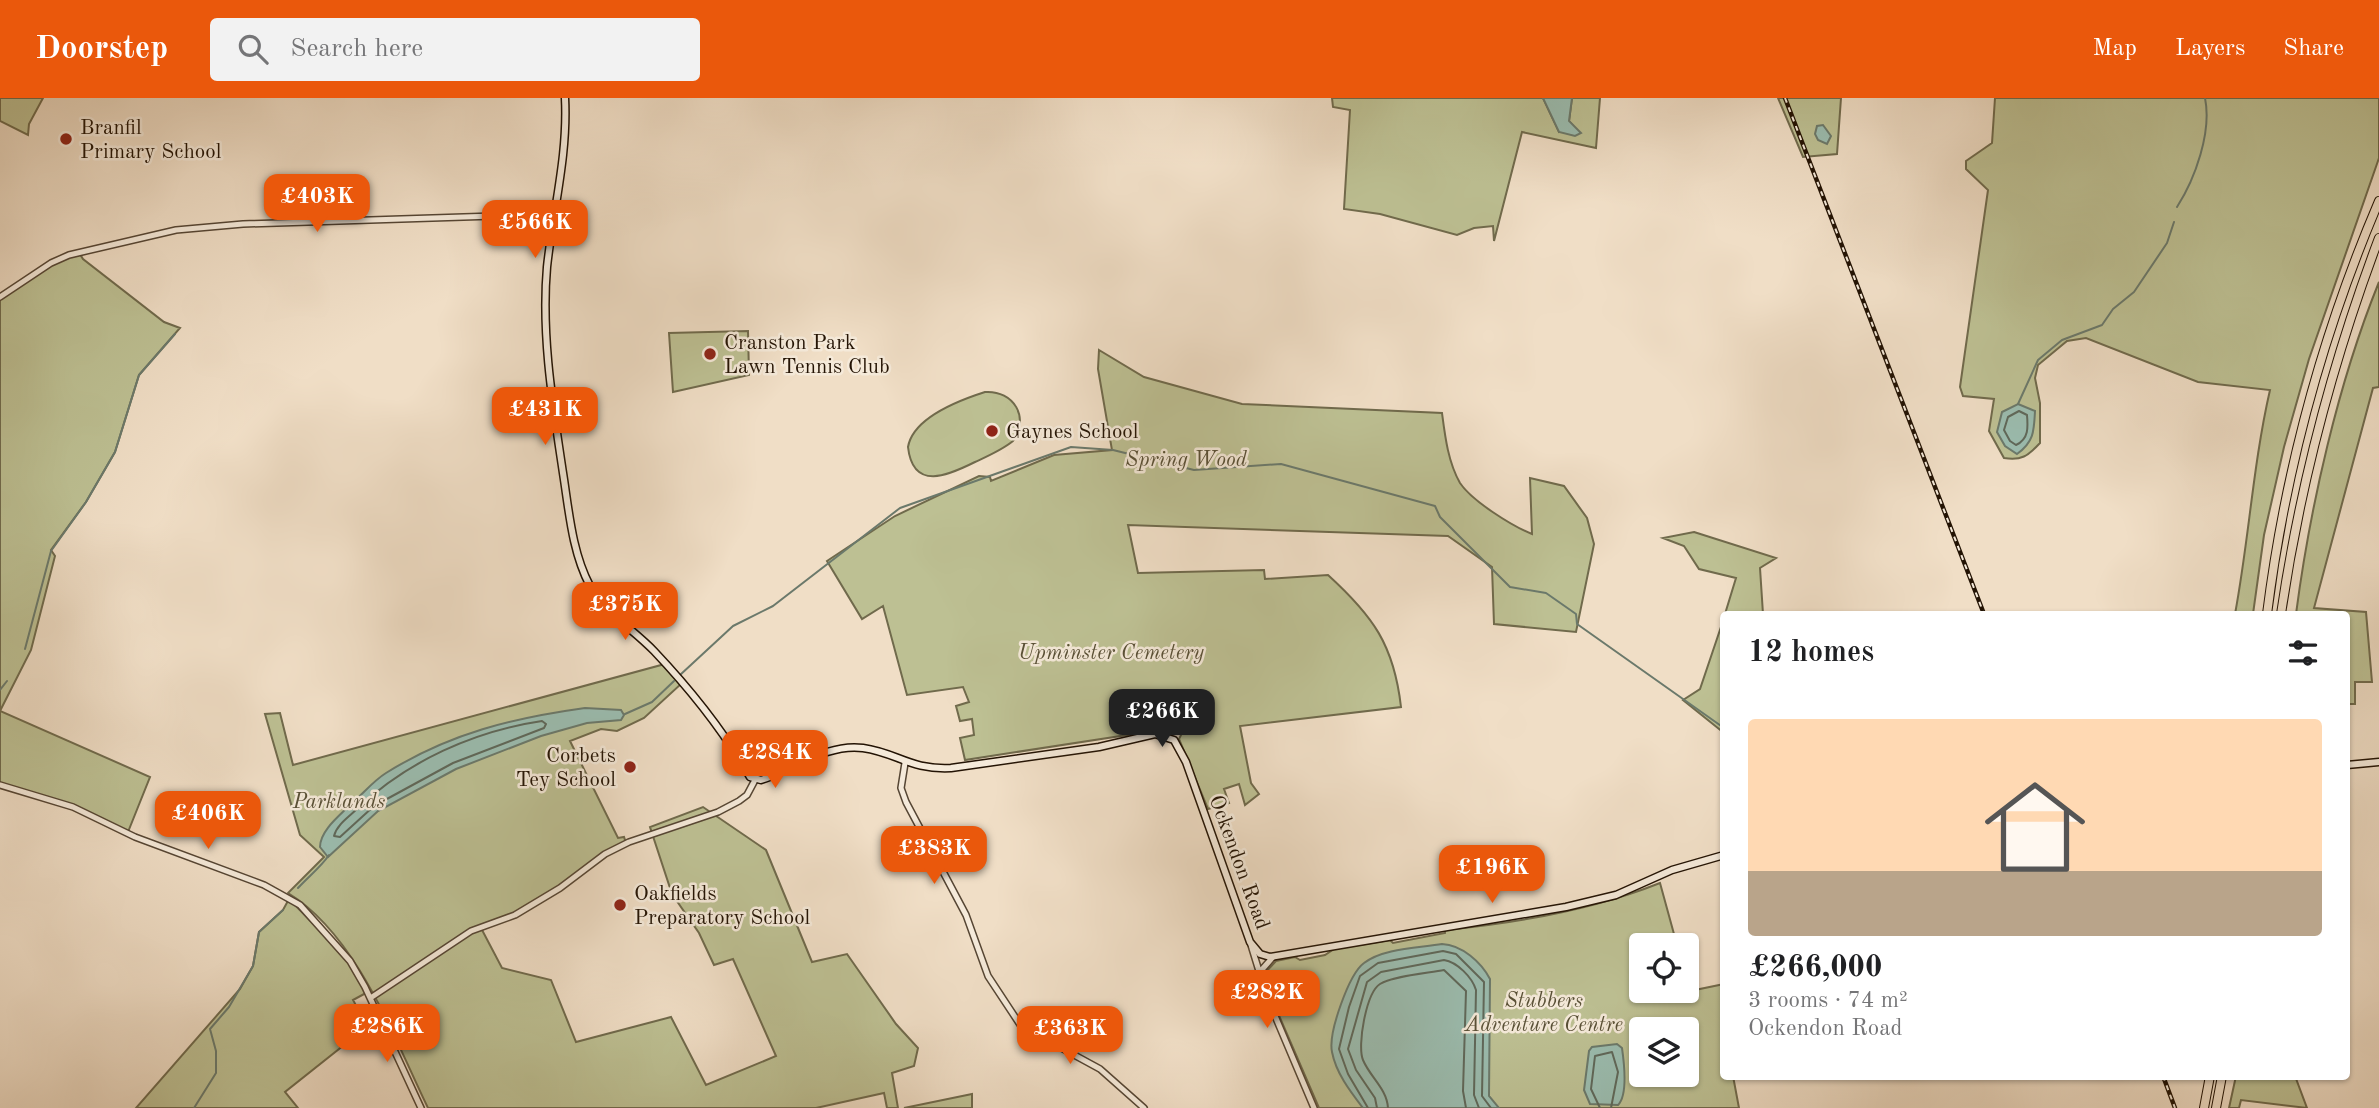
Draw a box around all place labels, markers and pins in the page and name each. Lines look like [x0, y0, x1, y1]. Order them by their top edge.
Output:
place label: Branfil Primary School [80, 118, 222, 163]
marker: Branfil Primary School [58, 131, 74, 147]
pin: £403K [268, 174, 366, 234]
pin: £566K [486, 200, 584, 260]
place label: Cranston Park Lawn Tennis Club [724, 333, 890, 378]
marker: Cranston Park Lawn Tennis Club [702, 346, 718, 362]
pin: £431K [496, 388, 594, 447]
place label: Gaynes School [1006, 422, 1139, 443]
marker: Gaynes School [984, 423, 1000, 439]
pin: £375K [576, 582, 674, 642]
pin: £266K [1113, 690, 1211, 749]
pin: £284K [726, 730, 824, 790]
place label: Corbets Tey School [516, 746, 616, 791]
marker: Corbets Tey School [622, 759, 638, 775]
pin: £406K [159, 792, 257, 851]
pin: £383K [885, 826, 983, 886]
pin: £196K [1443, 846, 1541, 905]
place label: Oakfields Preparatory School [634, 884, 811, 929]
marker: Oakfields Preparatory School [612, 897, 628, 913]
pin: £282K [1218, 970, 1316, 1030]
pin: £286K [338, 1004, 436, 1064]
pin: £363K [1021, 1006, 1119, 1066]

